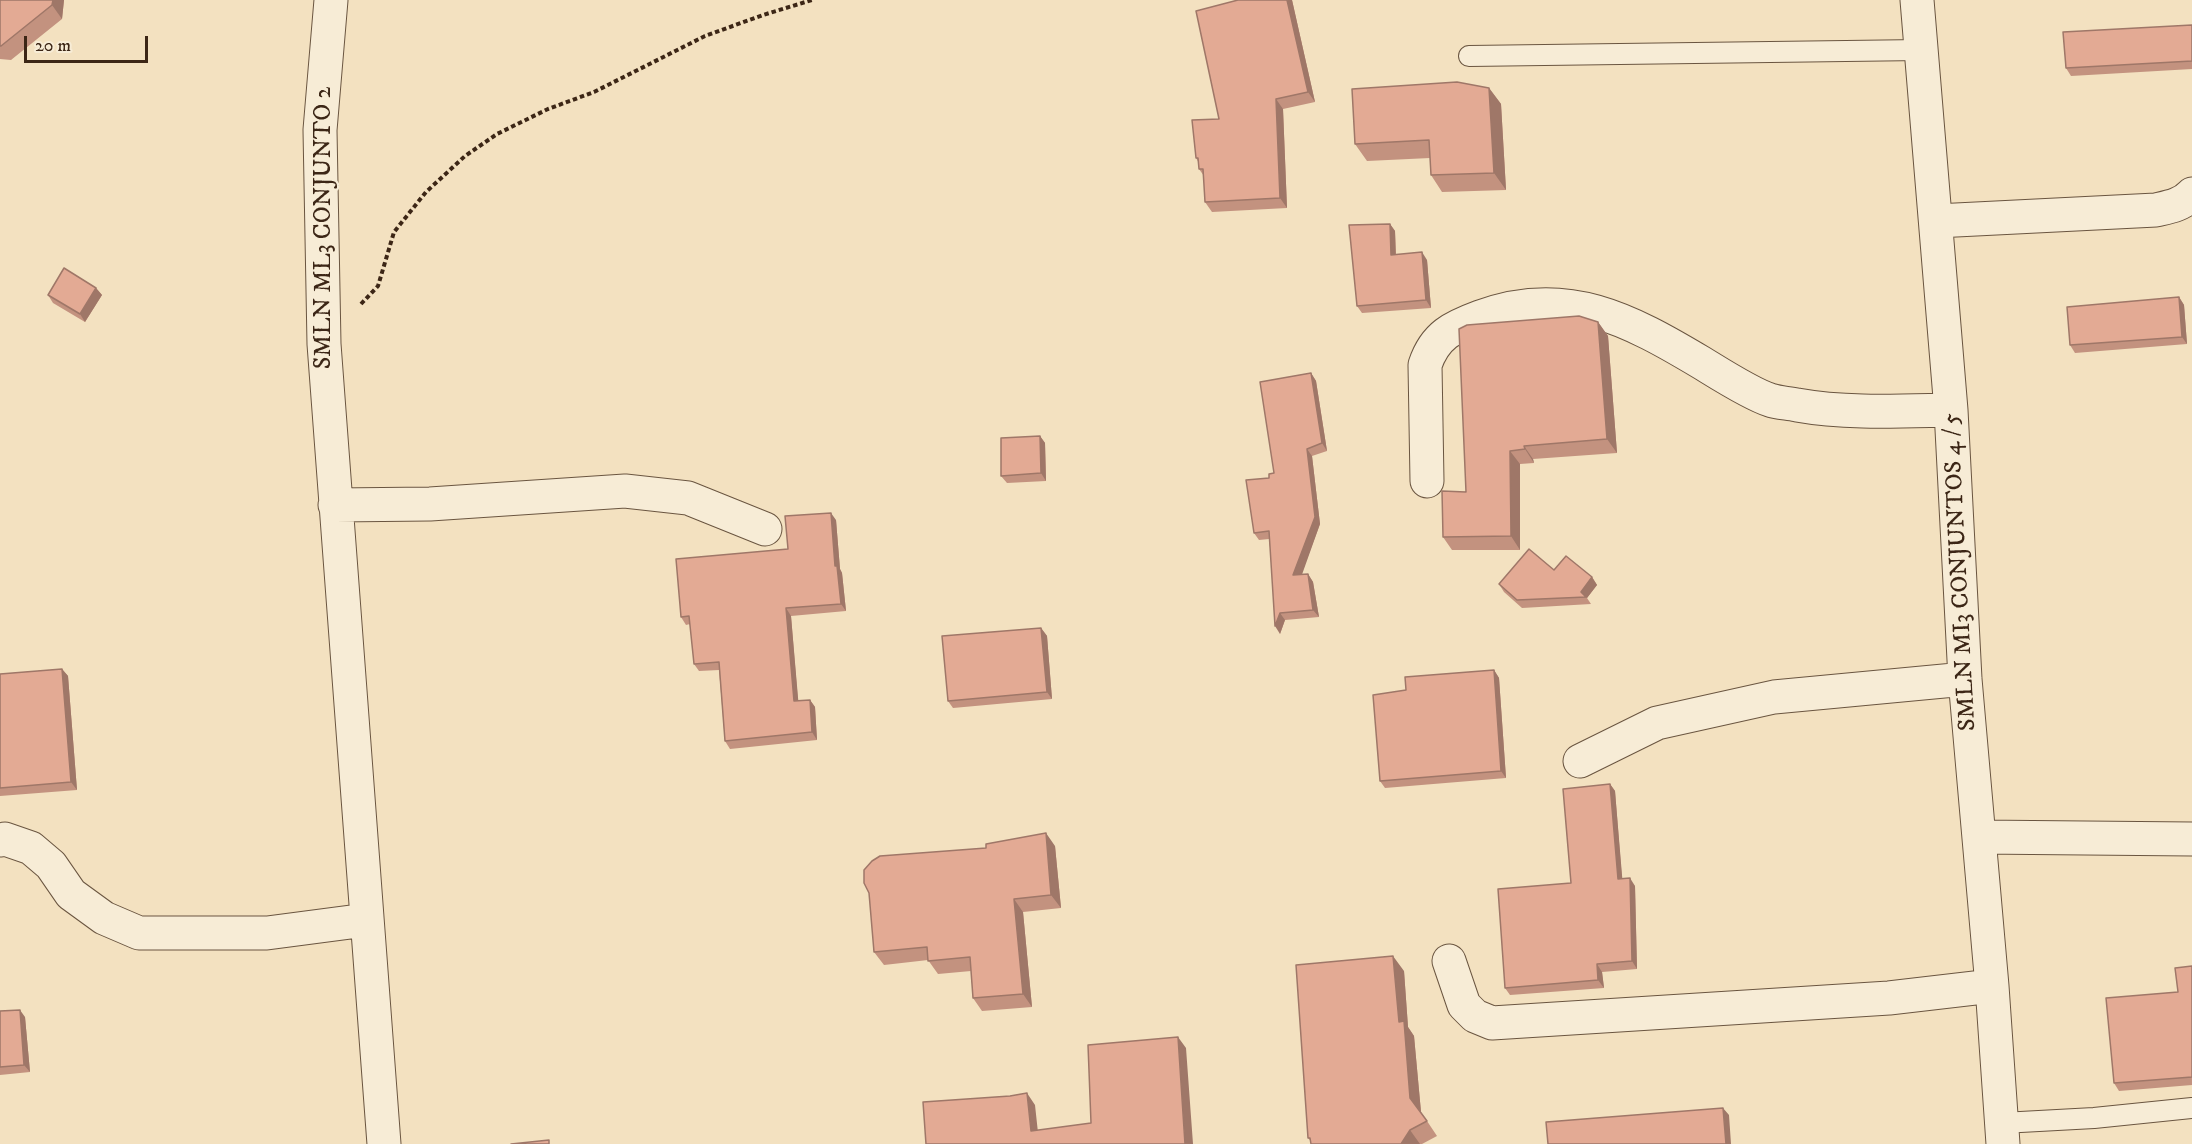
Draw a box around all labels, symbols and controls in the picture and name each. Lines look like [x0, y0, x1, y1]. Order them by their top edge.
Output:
scale bar [27, 24, 152, 62]
text: 20 m [35, 35, 71, 57]
street label: SMLN ML3 CONJUNTO 2 [311, 87, 339, 369]
street label: SMLN MI3 CONJUNTOS 4 / 5 [1938, 412, 1984, 732]

